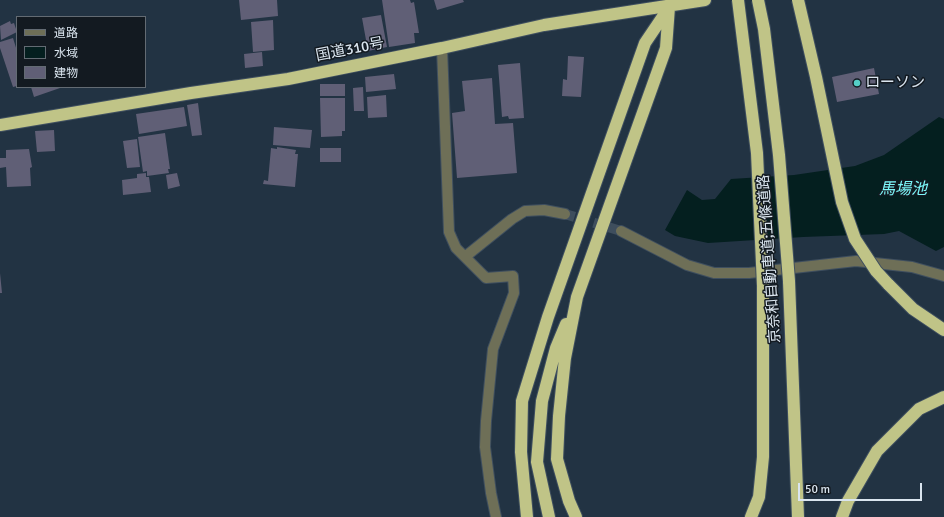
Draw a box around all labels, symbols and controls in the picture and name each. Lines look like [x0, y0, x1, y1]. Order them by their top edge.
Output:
legend [16, 16, 146, 88]
text: 道路 [54, 26, 78, 41]
street label: 国道310号 [314, 35, 386, 65]
text: 水域 [54, 46, 78, 61]
text: 建物 [54, 66, 78, 81]
place label: ローソン [865, 74, 925, 92]
marker: ローソン [852, 78, 862, 88]
street label: 京奈和自動車道;五條道路 [755, 174, 785, 344]
water label: 馬場池 [879, 180, 927, 200]
scale bar [800, 475, 924, 501]
text: 50 m [805, 482, 830, 497]

